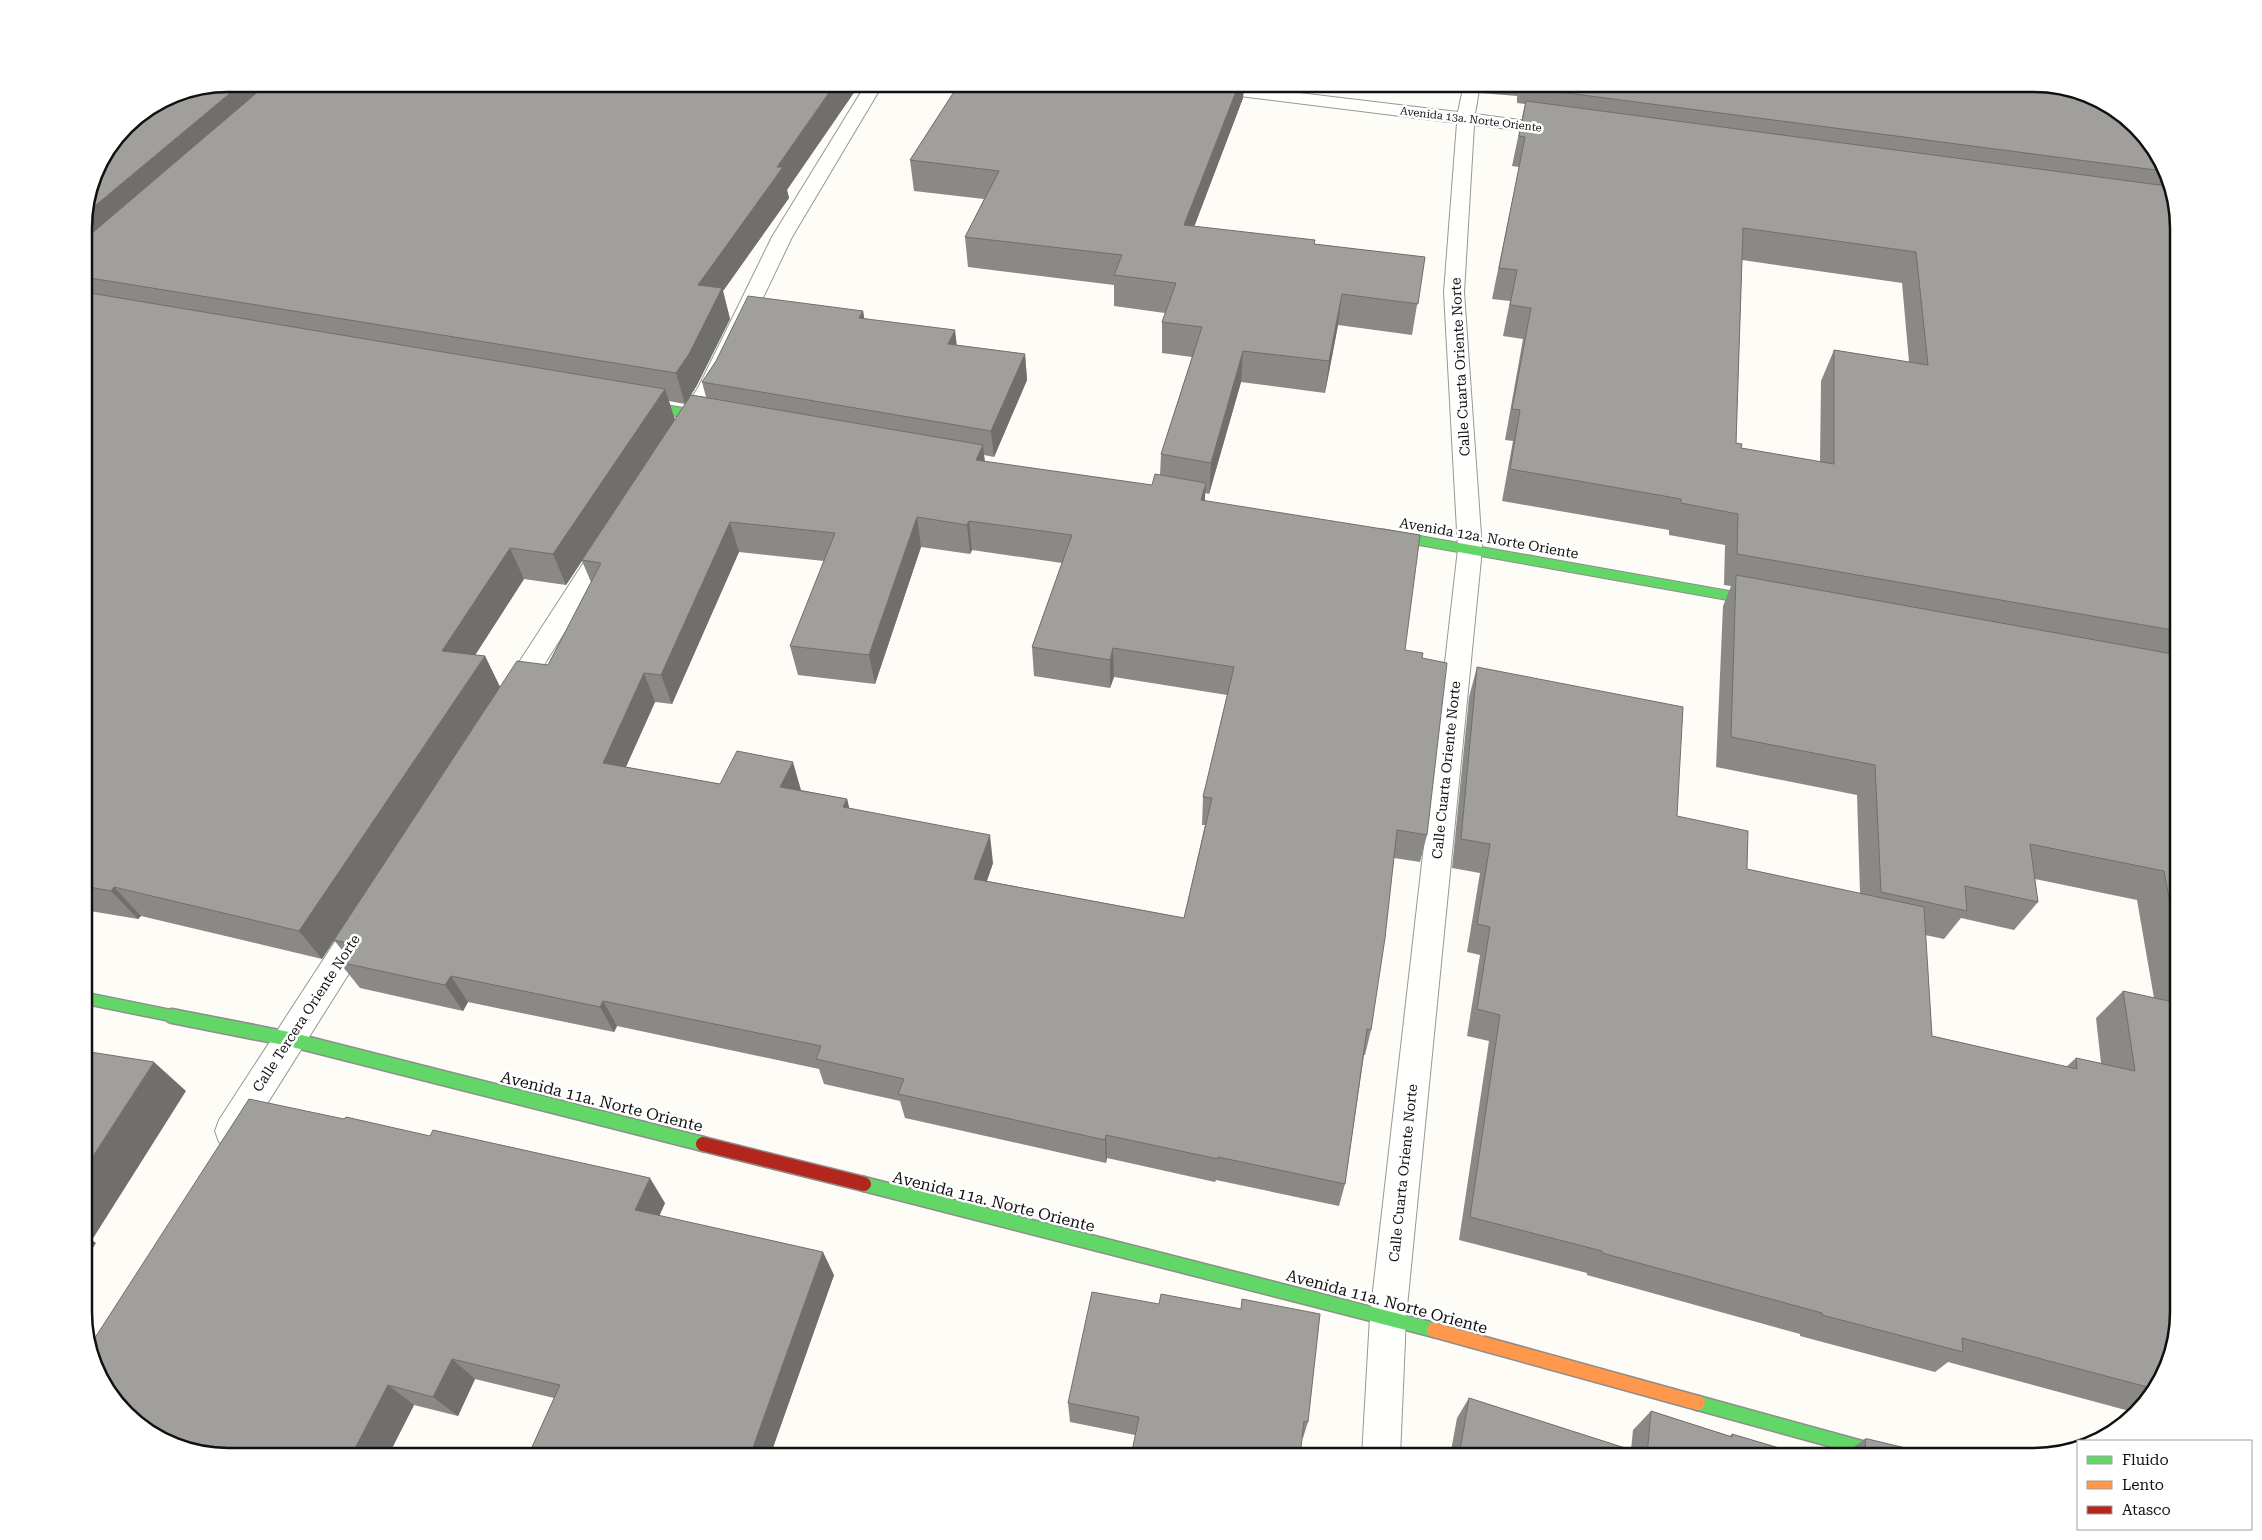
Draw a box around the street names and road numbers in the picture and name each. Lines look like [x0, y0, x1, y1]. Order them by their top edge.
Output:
street label: Avenida 13a. Norte Oriente [1399, 104, 1543, 135]
street label: Calle Cuarta Oriente Norte [1447, 277, 1473, 457]
street label: Avenida 12a. Norte Oriente [1398, 514, 1580, 562]
street label: Calle Cuarta Oriente Norte [1429, 680, 1463, 860]
street label: Calle Tercera Oriente Norte [249, 931, 363, 1095]
street label: Avenida 11a. Norte Oriente [499, 1067, 705, 1136]
street label: Calle Cuarta Oriente Norte [1386, 1083, 1420, 1263]
street label: Avenida 11a. Norte Oriente [891, 1167, 1097, 1236]
street label: Avenida 11a. Norte Oriente [1284, 1265, 1490, 1338]

